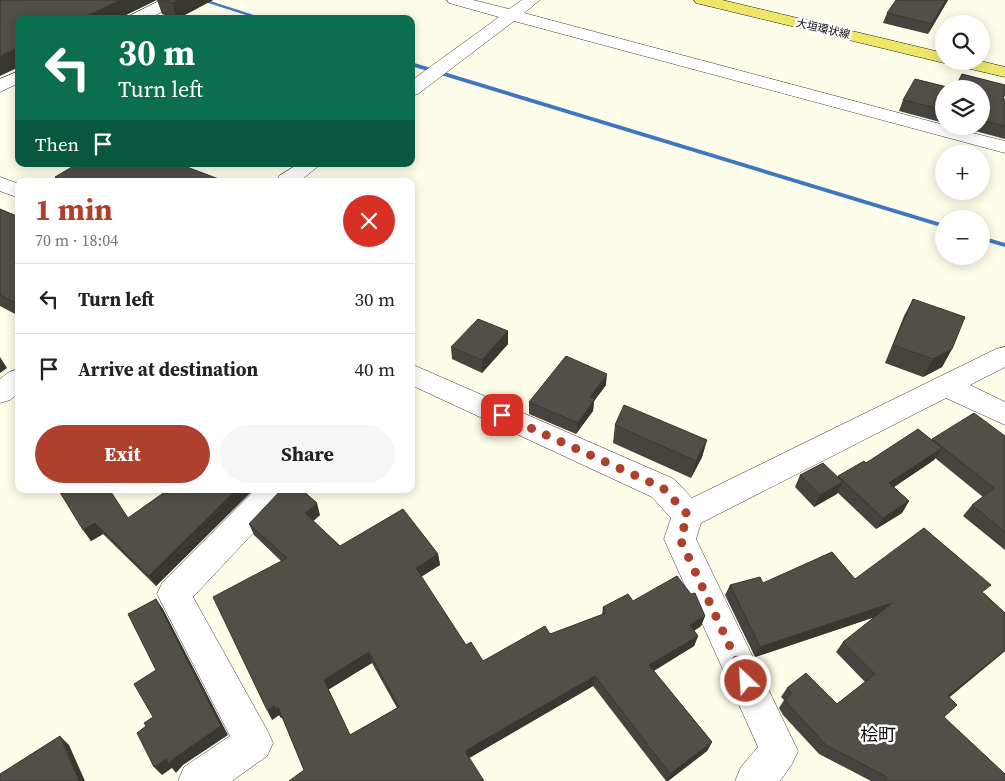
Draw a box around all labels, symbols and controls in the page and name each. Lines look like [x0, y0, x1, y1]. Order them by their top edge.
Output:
map controls [935, 15, 990, 265]
button: search [935, 15, 990, 70]
street label: 大垣環状線 [795, 16, 851, 42]
text: 30 m [118, 29, 195, 77]
icon: left [35, 35, 100, 100]
text: Turn left [118, 74, 203, 104]
button: layers [935, 80, 990, 135]
icon: arrive [89, 130, 117, 158]
text: Then [35, 131, 79, 157]
button: + [935, 145, 990, 200]
text: 1 min [35, 189, 113, 230]
button: close [343, 195, 395, 247]
button: − [935, 210, 990, 265]
text: 70 m · 18:04 [35, 229, 118, 251]
icon: left [35, 285, 63, 313]
text: Turn left [78, 286, 154, 312]
text: 30 m [354, 286, 395, 312]
icon: arrive [35, 355, 63, 383]
text: Arrive at destination [78, 356, 258, 382]
text: 40 m [354, 356, 395, 382]
pin [481, 394, 523, 436]
icon: arrive [488, 401, 516, 429]
button: Exit [35, 425, 210, 483]
button: Share [220, 425, 395, 483]
position arrow [719, 654, 771, 706]
district label: 桧町 [860, 722, 896, 747]

